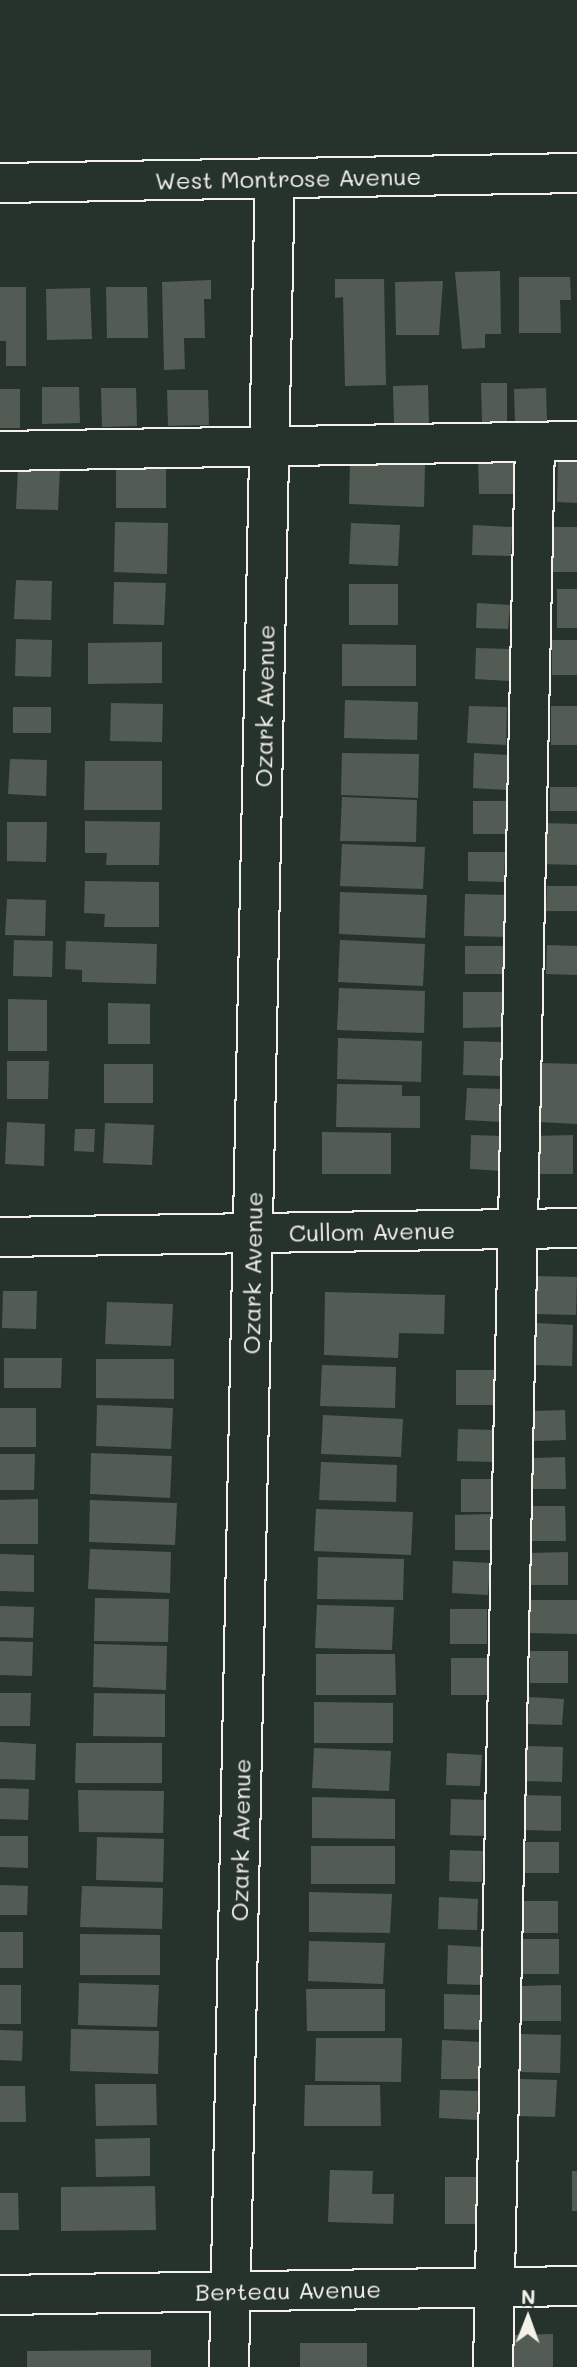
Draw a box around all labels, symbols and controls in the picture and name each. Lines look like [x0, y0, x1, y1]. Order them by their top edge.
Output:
street label: West Montrose Avenue [154, 161, 422, 195]
street label: Ozark Avenue [248, 624, 280, 788]
street label: Ozark Avenue [236, 1191, 268, 1355]
street label: Cullom Avenue [289, 1215, 455, 1247]
street label: Ozark Avenue [224, 1758, 256, 1922]
street label: Berteau Avenue [195, 2274, 381, 2306]
north arrow [493, 2283, 563, 2353]
text: N [521, 2284, 536, 2309]

